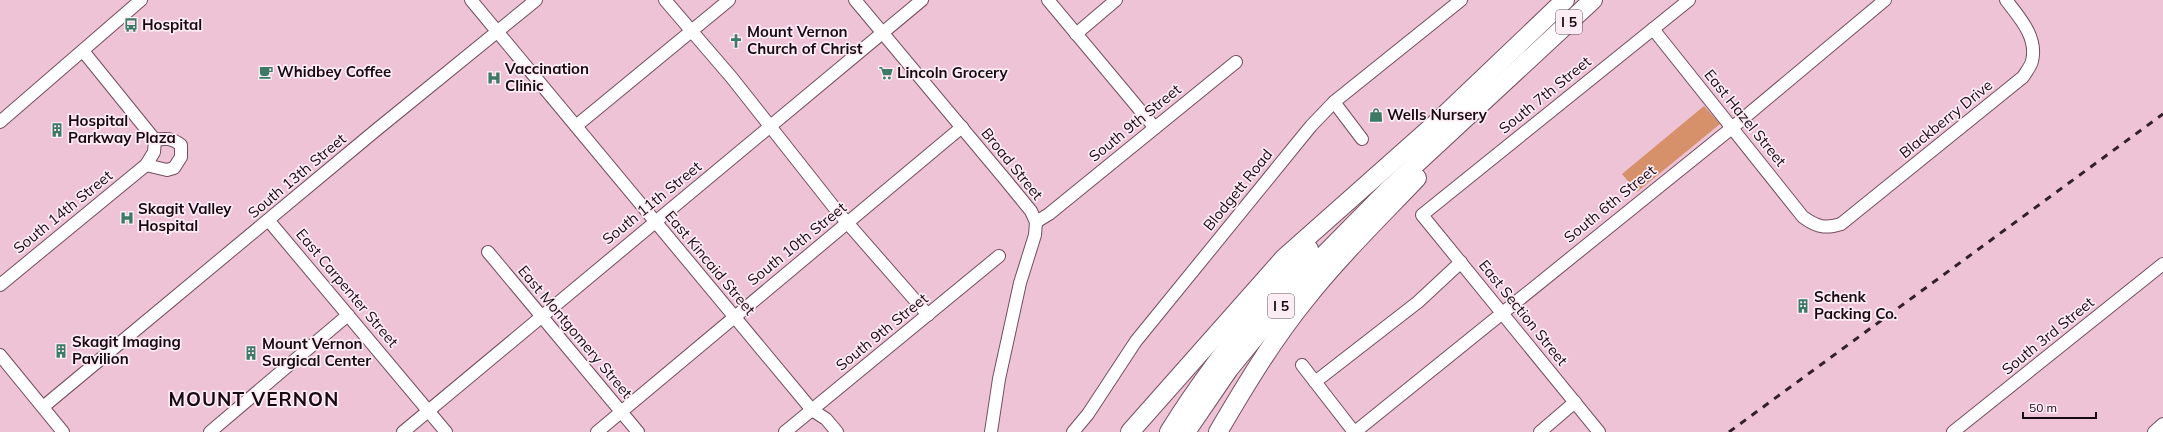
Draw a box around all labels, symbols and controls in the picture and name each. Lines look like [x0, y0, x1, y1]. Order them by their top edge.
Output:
road number: I 5 [1556, 10, 1582, 34]
place label: Hospital [142, 15, 202, 34]
bus stop icon: Hospital [123, 17, 139, 33]
place label: Mount Vernon Church of Christ [747, 22, 863, 58]
church icon: Mount Vernon Church of Christ [728, 33, 744, 49]
street label: South 7th Street [1495, 52, 1595, 138]
place label: Vaccination Clinic [504, 59, 589, 95]
place label: Whidbey Coffee [277, 62, 391, 81]
place label: Lincoln Grocery [897, 63, 1008, 82]
cafe icon: Whidbey Coffee [258, 64, 274, 80]
supermarket icon: Lincoln Grocery [878, 65, 894, 81]
street label: East Hazel Street [1700, 65, 1790, 170]
hospital icon: Vaccination Clinic [486, 70, 502, 86]
street label: Blackberry Drive [1895, 75, 1996, 162]
street label: South 9th Street [1085, 80, 1185, 166]
place label: Wells Nursery [1387, 105, 1488, 124]
shop icon: Wells Nursery [1368, 107, 1384, 123]
place label: Hospital Parkway Plaza [68, 111, 176, 147]
building icon: Hospital Parkway Plaza [49, 122, 65, 138]
street label: Broad Street [977, 124, 1047, 204]
street label: South 13th Street [244, 129, 350, 222]
street label: Blodgett Road [1199, 145, 1276, 234]
street label: South 11th Street [598, 157, 705, 248]
street label: South 6th Street [1560, 161, 1660, 247]
street label: South 14th Street [9, 166, 116, 257]
street label: South 10th Street [743, 198, 850, 289]
place label: Skagit Valley Hospital [138, 199, 232, 235]
street label: East Kincaid Street [661, 207, 760, 319]
hospital icon: Skagit Valley Hospital [119, 210, 135, 226]
street label: East Carpenter Street [292, 225, 402, 351]
street label: East Section Street [1475, 256, 1572, 369]
street label: East Montgomery Street [514, 261, 637, 402]
place label: Schenk Packing Co. [1814, 287, 1897, 323]
street label: South 9th Street [832, 289, 932, 375]
street label: South 3rd Street [1998, 293, 2098, 379]
road number: I 5 [1268, 294, 1294, 318]
building icon: Schenk Packing Co. [1795, 298, 1811, 314]
place label: Skagit Imaging Pavilion [72, 332, 181, 368]
place label: Mount Vernon Surgical Center [262, 334, 371, 370]
building icon: Skagit Imaging Pavilion [53, 343, 69, 359]
building icon: Mount Vernon Surgical Center [243, 345, 259, 361]
district label: MOUNT VERNON [169, 387, 339, 411]
scale bar [2023, 394, 2096, 420]
text: 50 m [2029, 400, 2057, 415]

